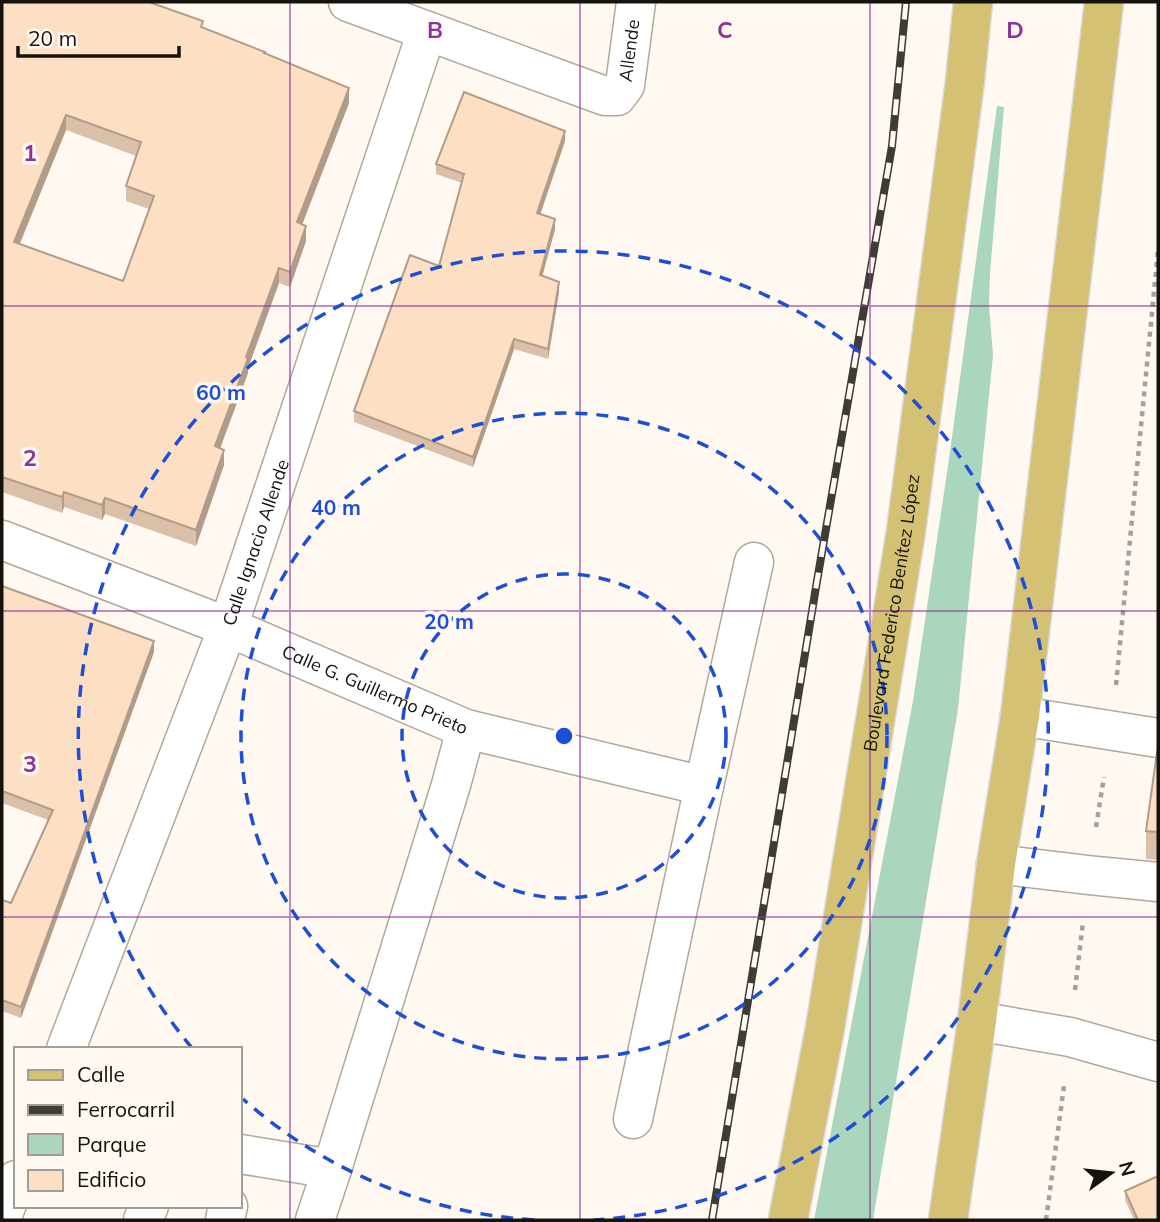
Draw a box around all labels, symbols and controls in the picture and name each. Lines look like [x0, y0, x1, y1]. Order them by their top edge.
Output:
scale bar [18, 14, 178, 58]
text: B [427, 15, 443, 44]
text: C [717, 15, 733, 44]
text: D [1006, 15, 1024, 44]
street label: Allende [614, 18, 645, 83]
text: 20 m [28, 25, 77, 51]
text: 1 [23, 138, 37, 167]
text: 60 m [196, 379, 246, 405]
text: 2 [23, 443, 37, 472]
street label: Calle Ignacio Allende [217, 456, 294, 629]
street label: Boulevard Federico Benítez López [858, 473, 924, 753]
text: 40 m [311, 494, 361, 520]
text: 20 m [424, 608, 474, 634]
street label: Calle G. Guillermo Prieto [279, 639, 472, 740]
centre of rings [552, 724, 576, 748]
text: 3 [23, 749, 37, 778]
legend [14, 1047, 242, 1208]
text: Calle [77, 1061, 125, 1087]
text: Ferrocarril [77, 1096, 175, 1122]
text: Parque [77, 1131, 146, 1157]
north arrow [1076, 1138, 1146, 1208]
text: N [1114, 1159, 1141, 1179]
text: Edificio [77, 1166, 146, 1192]

